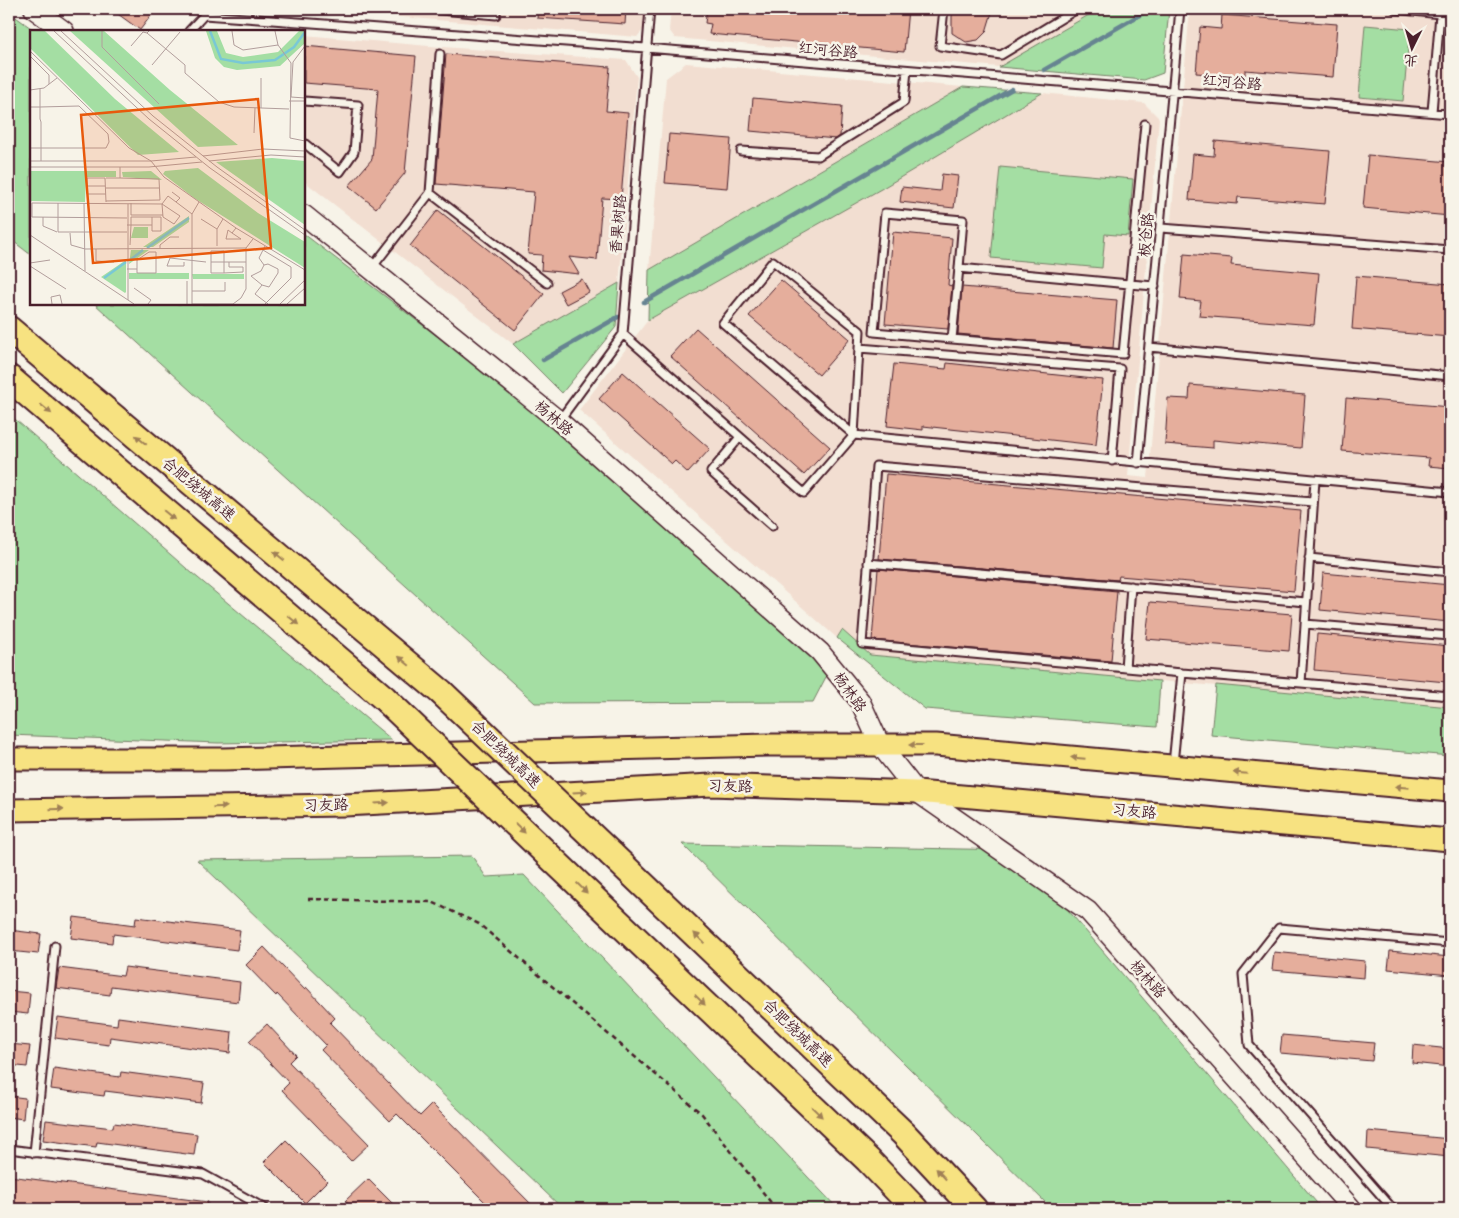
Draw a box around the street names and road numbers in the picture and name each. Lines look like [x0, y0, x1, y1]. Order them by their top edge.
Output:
street label: 红河谷路 [797, 37, 859, 63]
street label: 红河谷路 [1201, 69, 1263, 95]
street label: 香果树路 [605, 193, 631, 255]
street label: 板仓路 [1134, 212, 1158, 258]
street label: 杨林路 [530, 396, 578, 440]
street label: 合肥绕城高速 [158, 452, 240, 526]
street label: 杨林路 [829, 668, 871, 716]
street label: 合肥绕城高速 [467, 716, 545, 792]
street label: 习友路 [707, 776, 753, 796]
street label: 习友路 [303, 795, 349, 815]
street label: 习友路 [1111, 799, 1157, 823]
street label: 杨林路 [1126, 956, 1170, 1002]
street label: 合肥绕城高速 [759, 995, 837, 1071]

